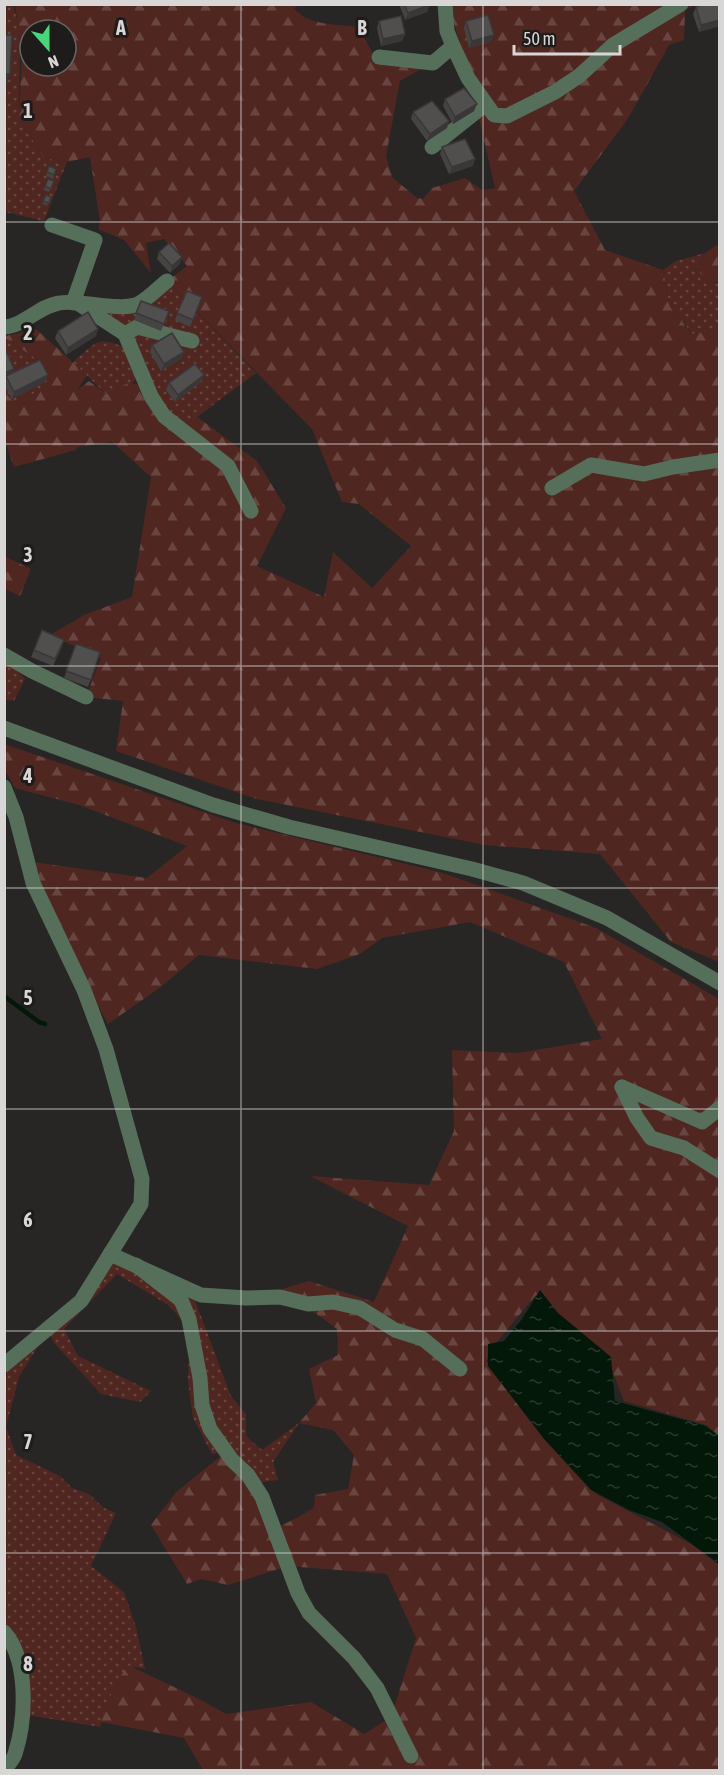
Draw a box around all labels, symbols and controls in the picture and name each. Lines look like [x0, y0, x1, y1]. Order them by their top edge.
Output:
text: A [115, 16, 126, 39]
text: B [357, 16, 367, 39]
north arrow [18, 18, 78, 78]
scale bar [514, 18, 620, 56]
text: 50 m [523, 28, 555, 49]
text: N [46, 52, 61, 72]
text: 1 [23, 99, 33, 122]
text: 2 [23, 321, 33, 344]
text: 3 [23, 543, 33, 566]
text: 4 [22, 764, 33, 787]
text: 5 [23, 986, 33, 1009]
text: 6 [23, 1208, 33, 1231]
text: 7 [23, 1430, 33, 1453]
text: 8 [23, 1652, 33, 1675]

